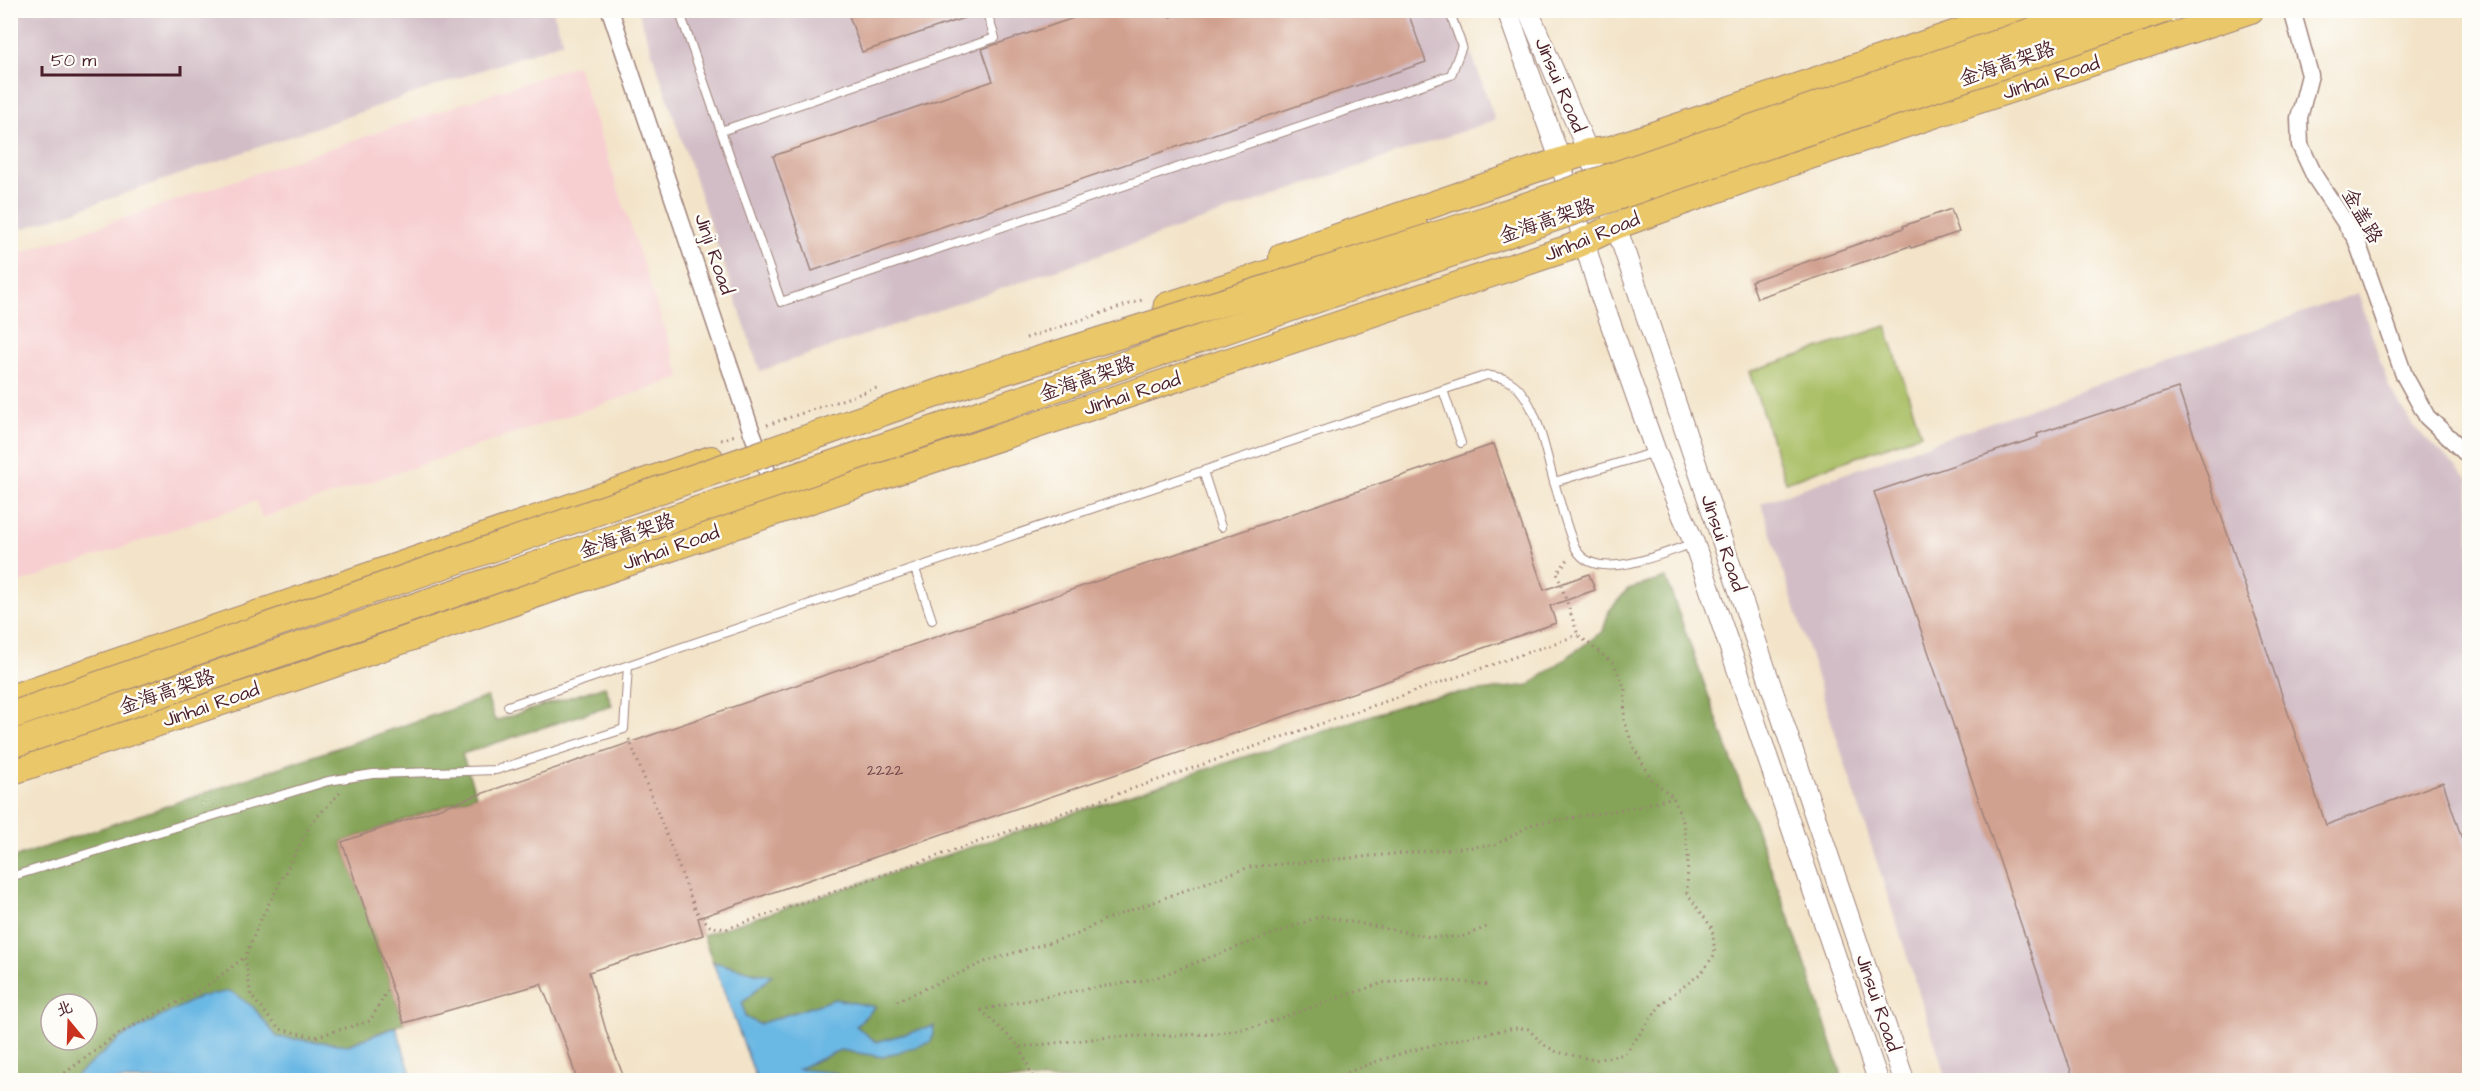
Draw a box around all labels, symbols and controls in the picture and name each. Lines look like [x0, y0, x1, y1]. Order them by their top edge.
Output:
street label: Jinsui Road [1527, 33, 1593, 137]
street label: 金海高架路 [1955, 34, 2060, 94]
scale bar [42, 39, 180, 77]
text: 50 m [51, 48, 96, 73]
street label: Jinhai Road [1999, 49, 2103, 107]
street label: 金盖路 [2335, 183, 2390, 250]
street label: 金海高架路 [1495, 191, 1600, 251]
street label: Jinhai Road [1540, 205, 1644, 269]
street label: Jinji Road [687, 210, 741, 298]
street label: 金海高架路 [1035, 349, 1140, 409]
street label: Jinhai Road [1080, 365, 1184, 423]
street label: Jinsui Road [1693, 491, 1753, 595]
street label: 金海高架路 [575, 506, 680, 566]
street label: Jinhai Road [619, 518, 723, 578]
street label: 金海高架路 [115, 662, 220, 722]
street label: Jinhai Road [159, 675, 263, 735]
house number: 2222 [867, 759, 903, 781]
street label: Jinsui Road [1848, 951, 1908, 1055]
north arrow [39, 992, 99, 1052]
text: 北 [53, 996, 76, 1022]

